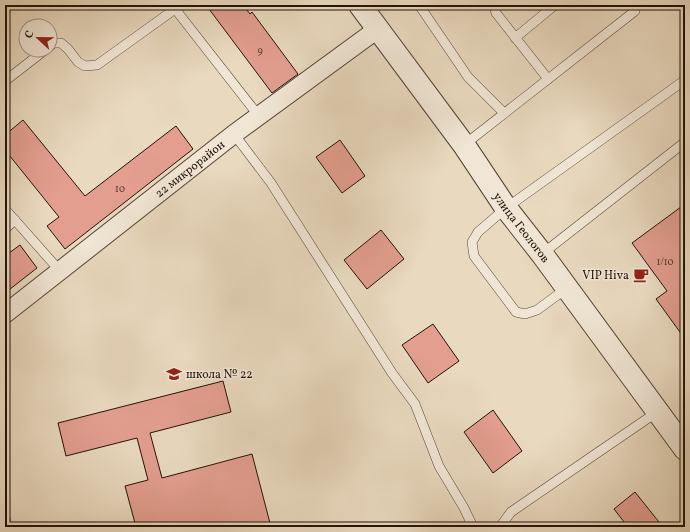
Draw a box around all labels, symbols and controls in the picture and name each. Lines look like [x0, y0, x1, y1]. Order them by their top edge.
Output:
north arrow [18, 18, 58, 58]
text: С [22, 29, 38, 41]
house number: 9 [257, 44, 263, 58]
street label: 22 микрорайон [152, 137, 229, 202]
house number: 10 [115, 182, 125, 196]
street label: улица Геологов [489, 190, 553, 266]
house number: 1/10 [656, 255, 674, 269]
cafe icon: VIP Hiva [632, 266, 650, 284]
place label: VIP Hiva [582, 268, 629, 284]
school or university icon: школа № 22 [165, 365, 183, 383]
place label: школа № 22 [186, 367, 253, 383]

